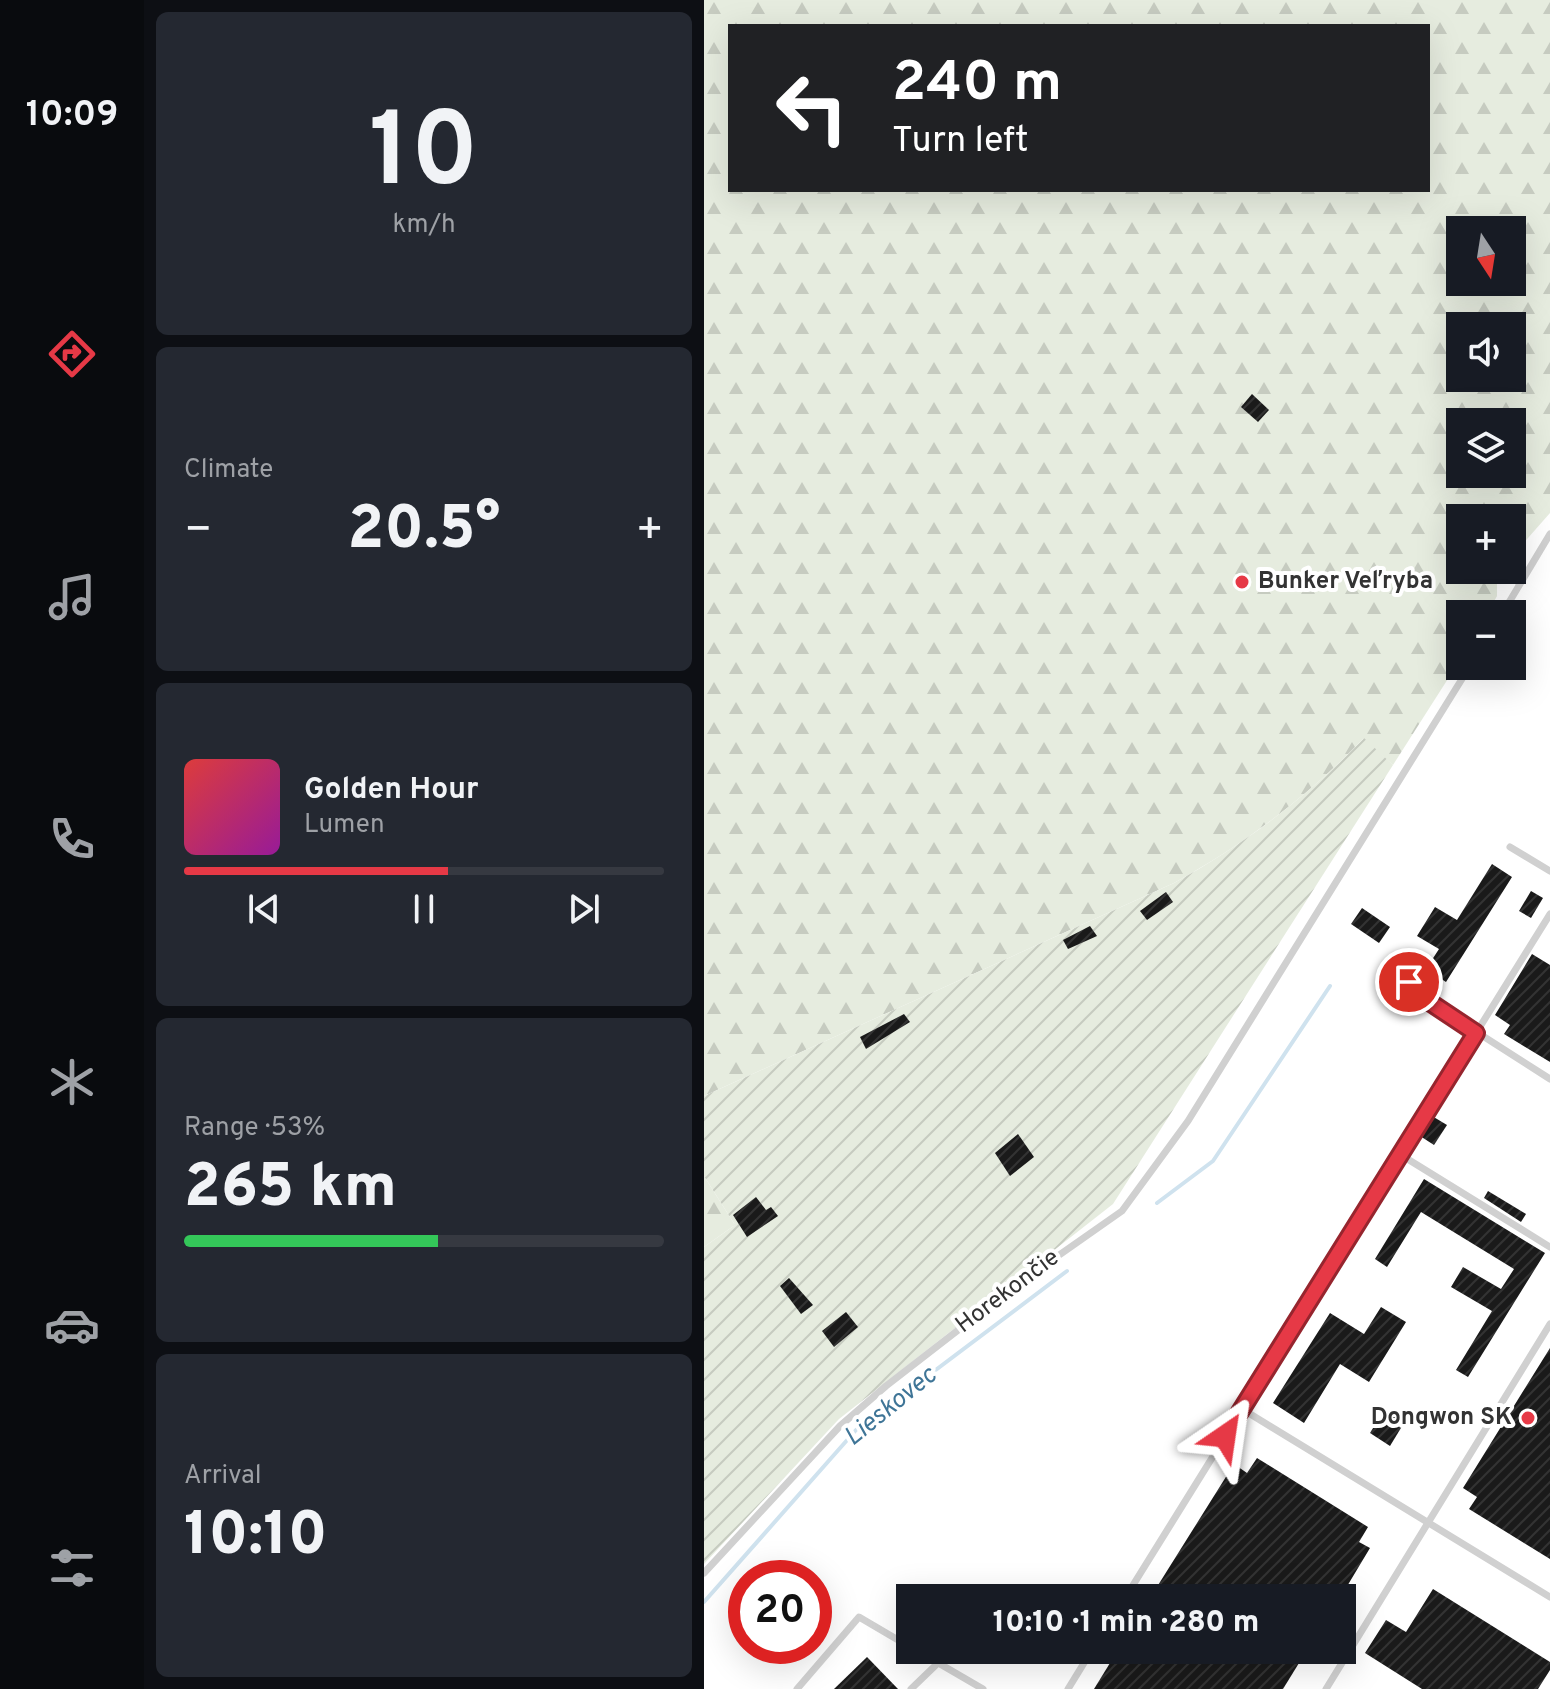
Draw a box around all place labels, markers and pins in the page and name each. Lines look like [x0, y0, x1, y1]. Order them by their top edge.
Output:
place label: Bunker Veľryba [1258, 567, 1433, 597]
marker: Bunker Veľryba [1233, 573, 1251, 591]
pin [1375, 948, 1443, 1016]
place label: Dongwon SK [1371, 1403, 1512, 1433]
marker: Dongwon SK [1519, 1409, 1537, 1427]

